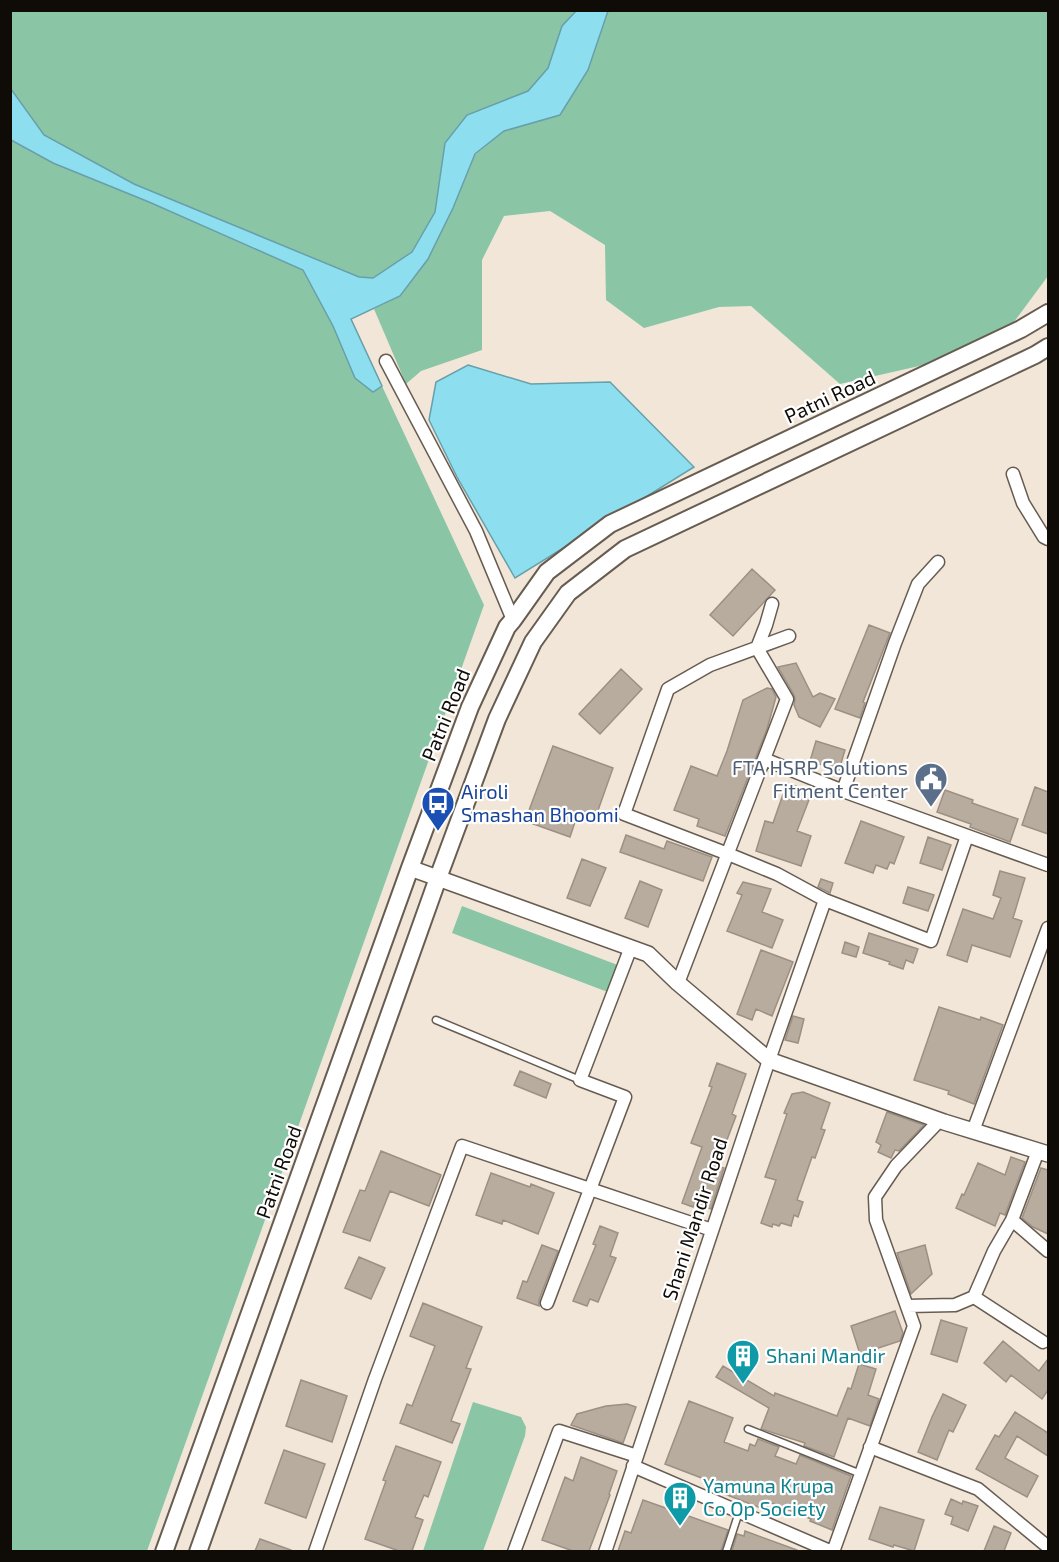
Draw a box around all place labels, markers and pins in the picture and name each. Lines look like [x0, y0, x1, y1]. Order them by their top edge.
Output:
place label: FTA HSRP Solutions Fitment Center [732, 755, 908, 802]
public building icon: FTA HSRP Solutions Fitment Center [913, 761, 949, 808]
place label: Airoli Smashan Bhoomi [461, 779, 619, 826]
bus stop icon: Airoli Smashan Bhoomi [420, 785, 456, 832]
building icon: Shani Mandir [725, 1338, 761, 1385]
place label: Shani Mandir [766, 1343, 885, 1367]
place label: Yamuna Krupa Co Op Society [703, 1473, 834, 1520]
building icon: Yamuna Krupa Co Op Society [662, 1480, 698, 1527]

